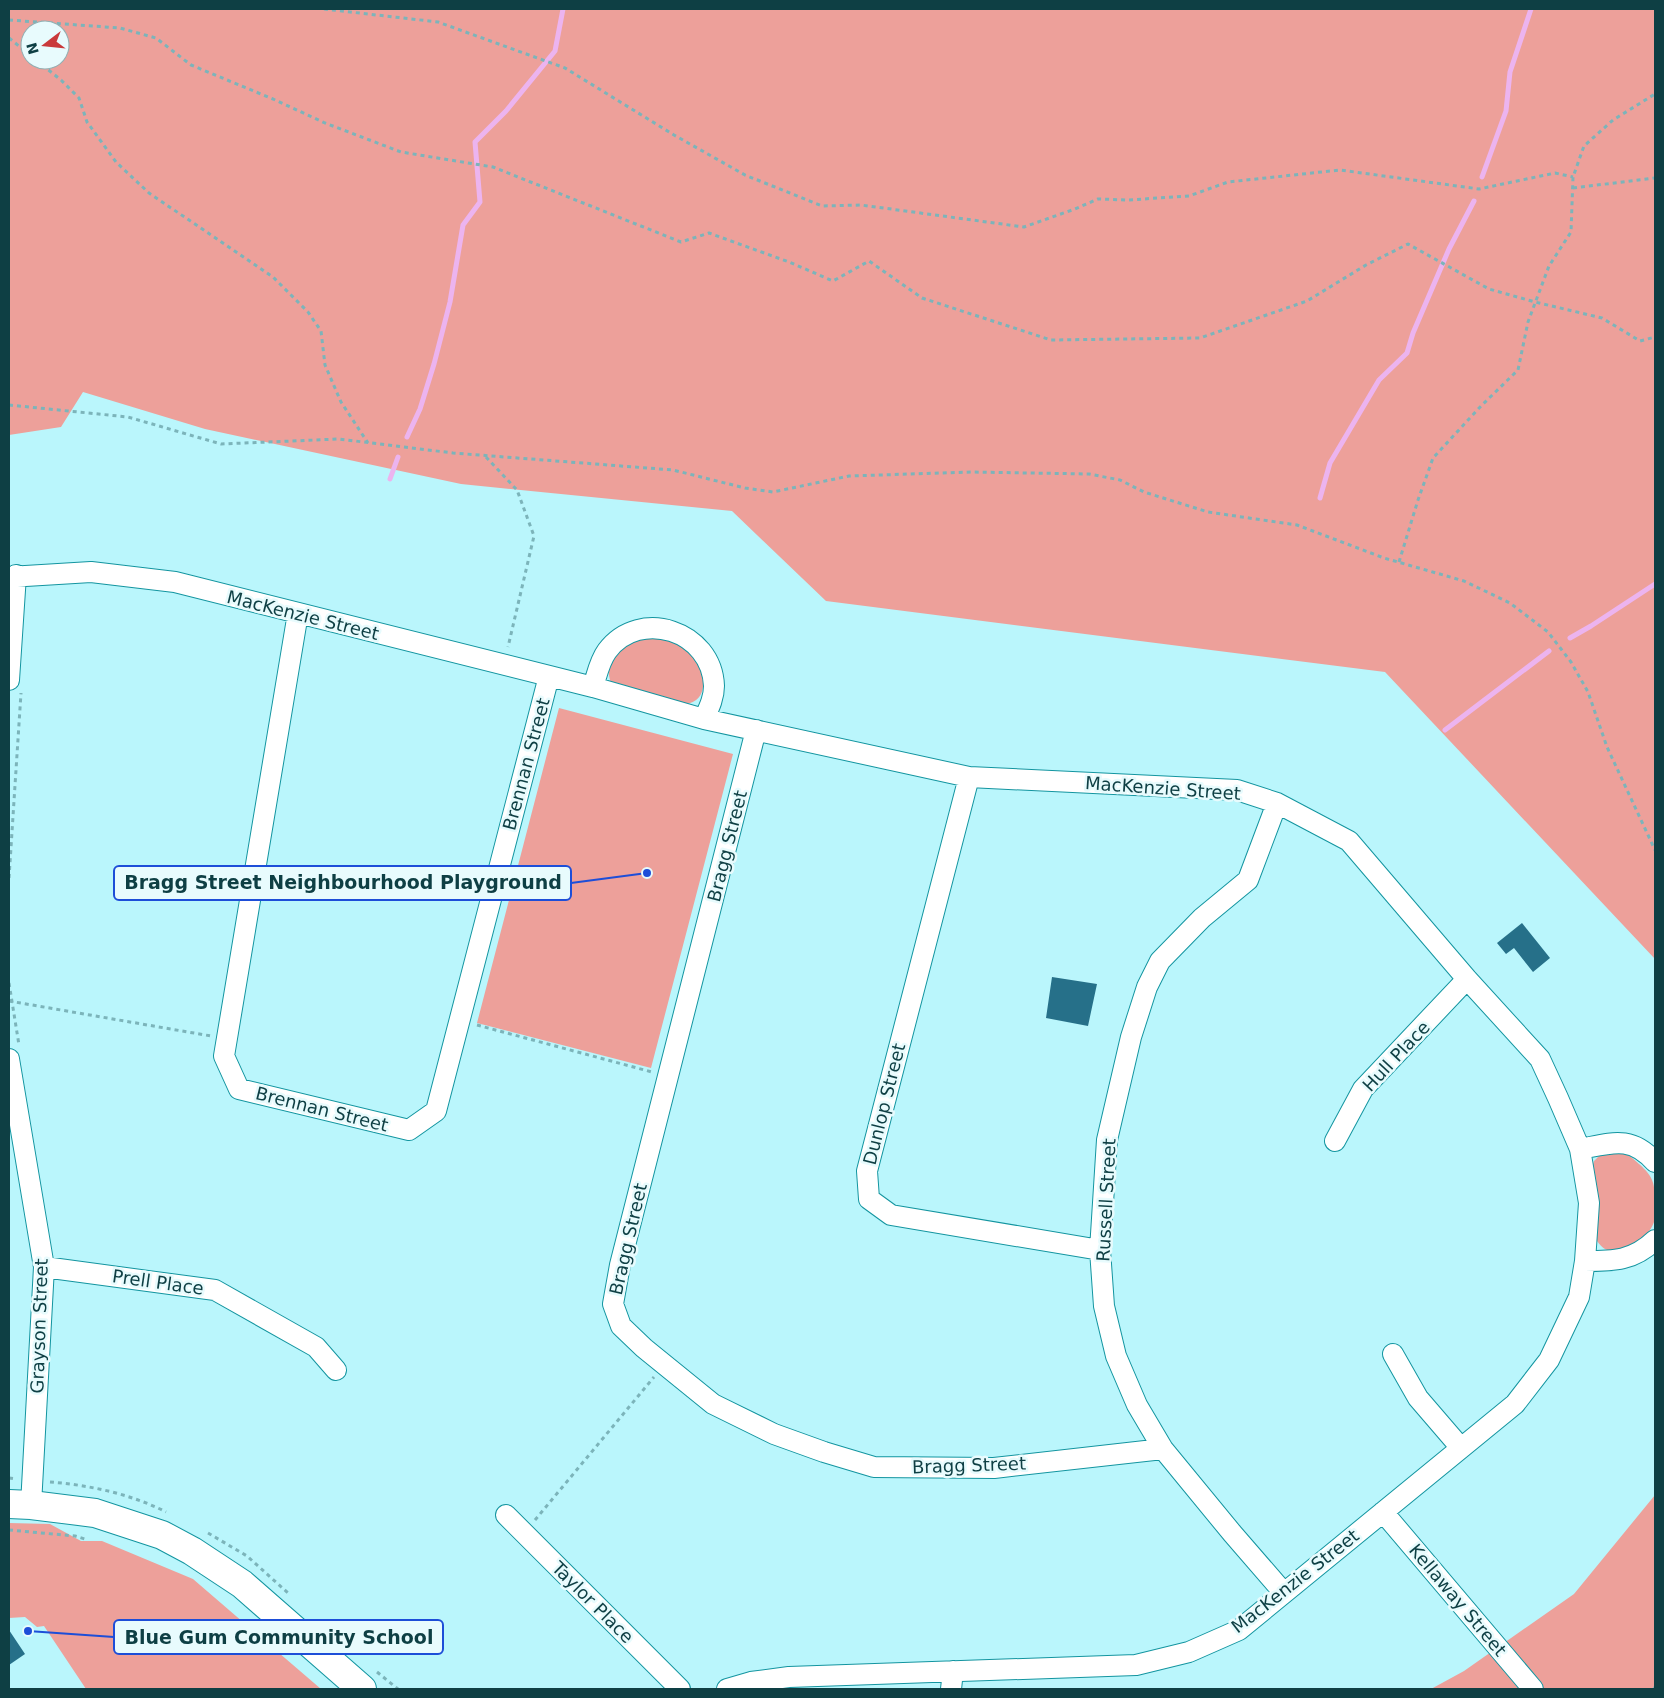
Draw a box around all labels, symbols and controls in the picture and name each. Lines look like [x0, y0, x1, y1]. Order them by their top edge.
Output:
north arrow [20, 20, 70, 70]
text: N [23, 41, 42, 56]
street label: MacKenzie Street [225, 586, 381, 644]
street label: Brennan Street [498, 696, 554, 832]
street label: MacKenzie Street [1085, 772, 1241, 804]
street label: Bragg Street [703, 788, 751, 904]
callout: Bragg Street Neighbourhood Playground [114, 866, 571, 900]
text: Bragg Street Neighbourhood Playground [124, 871, 562, 893]
street label: Hull Place [1358, 1016, 1434, 1096]
street label: Dunlop Street [859, 1041, 909, 1167]
street label: Brennan Street [253, 1082, 391, 1136]
street label: Russell Street [1092, 1138, 1120, 1262]
street label: Bragg Street [605, 1181, 651, 1297]
street label: Grayson Street [26, 1258, 52, 1394]
street label: Prell Place [111, 1265, 205, 1299]
street label: Bragg Street [912, 1453, 1026, 1477]
street label: MacKenzie Street [1227, 1525, 1363, 1637]
street label: Kellaway Street [1405, 1540, 1511, 1660]
street label: Taylor Place [547, 1556, 638, 1647]
callout: Blue Gum Community School [114, 1620, 443, 1654]
text: Blue Gum Community School [125, 1626, 433, 1648]

